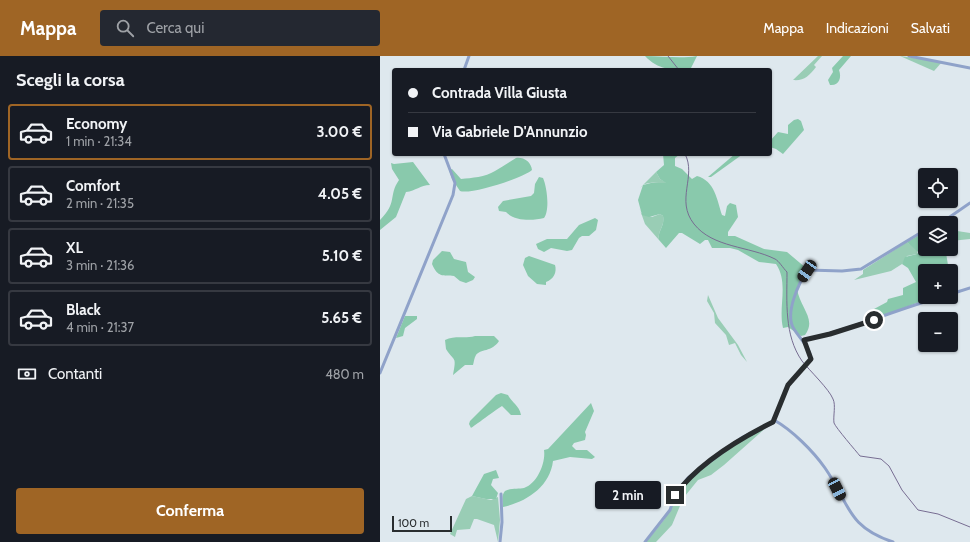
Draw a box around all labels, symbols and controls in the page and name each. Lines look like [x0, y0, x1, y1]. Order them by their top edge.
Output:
search box [100, 10, 380, 46]
text: Mappa [20, 17, 76, 40]
icon: search [114, 17, 136, 39]
text: Cerca qui [146, 19, 204, 37]
text: Mappa [763, 19, 804, 37]
text: Indicazioni [826, 19, 889, 37]
text: Salvati [911, 19, 950, 37]
text: Scegli la corsa [16, 69, 125, 91]
text: Contrada Villa Giusta [432, 84, 567, 102]
icon: car [18, 114, 54, 150]
text: Economy [66, 115, 127, 133]
text: 3.00 € [317, 123, 362, 141]
text: Via Gabriele D'Annunzio [432, 123, 587, 141]
text: 1 min · 21:34 [66, 133, 132, 149]
map controls [918, 168, 958, 352]
button: locate [918, 168, 958, 208]
icon: car [18, 176, 54, 212]
text: Comfort [66, 177, 120, 195]
text: 4.05 € [318, 185, 362, 203]
text: 2 min · 21:35 [66, 195, 134, 211]
button: layers [918, 216, 958, 256]
icon: car [18, 238, 54, 274]
text: XL [66, 239, 83, 257]
text: 5.10 € [322, 247, 362, 265]
text: 3 min · 21:36 [66, 257, 135, 273]
car [795, 258, 819, 284]
button: + [918, 264, 958, 304]
icon: car [18, 300, 54, 336]
text: Black [66, 301, 101, 319]
text: 5.65 € [321, 309, 362, 327]
route start [865, 311, 883, 329]
button: − [918, 312, 958, 352]
text: 4 min · 21:37 [66, 319, 134, 335]
icon: cash [16, 363, 38, 385]
text: Contanti [48, 365, 102, 383]
text: 480 m [325, 366, 364, 382]
car [826, 476, 848, 502]
callout: 2 min [595, 481, 661, 509]
route end [666, 486, 684, 504]
text: 2 min [612, 487, 644, 503]
button: Conferma [16, 488, 364, 534]
scale bar [392, 514, 452, 533]
text: 100 m [398, 516, 429, 530]

